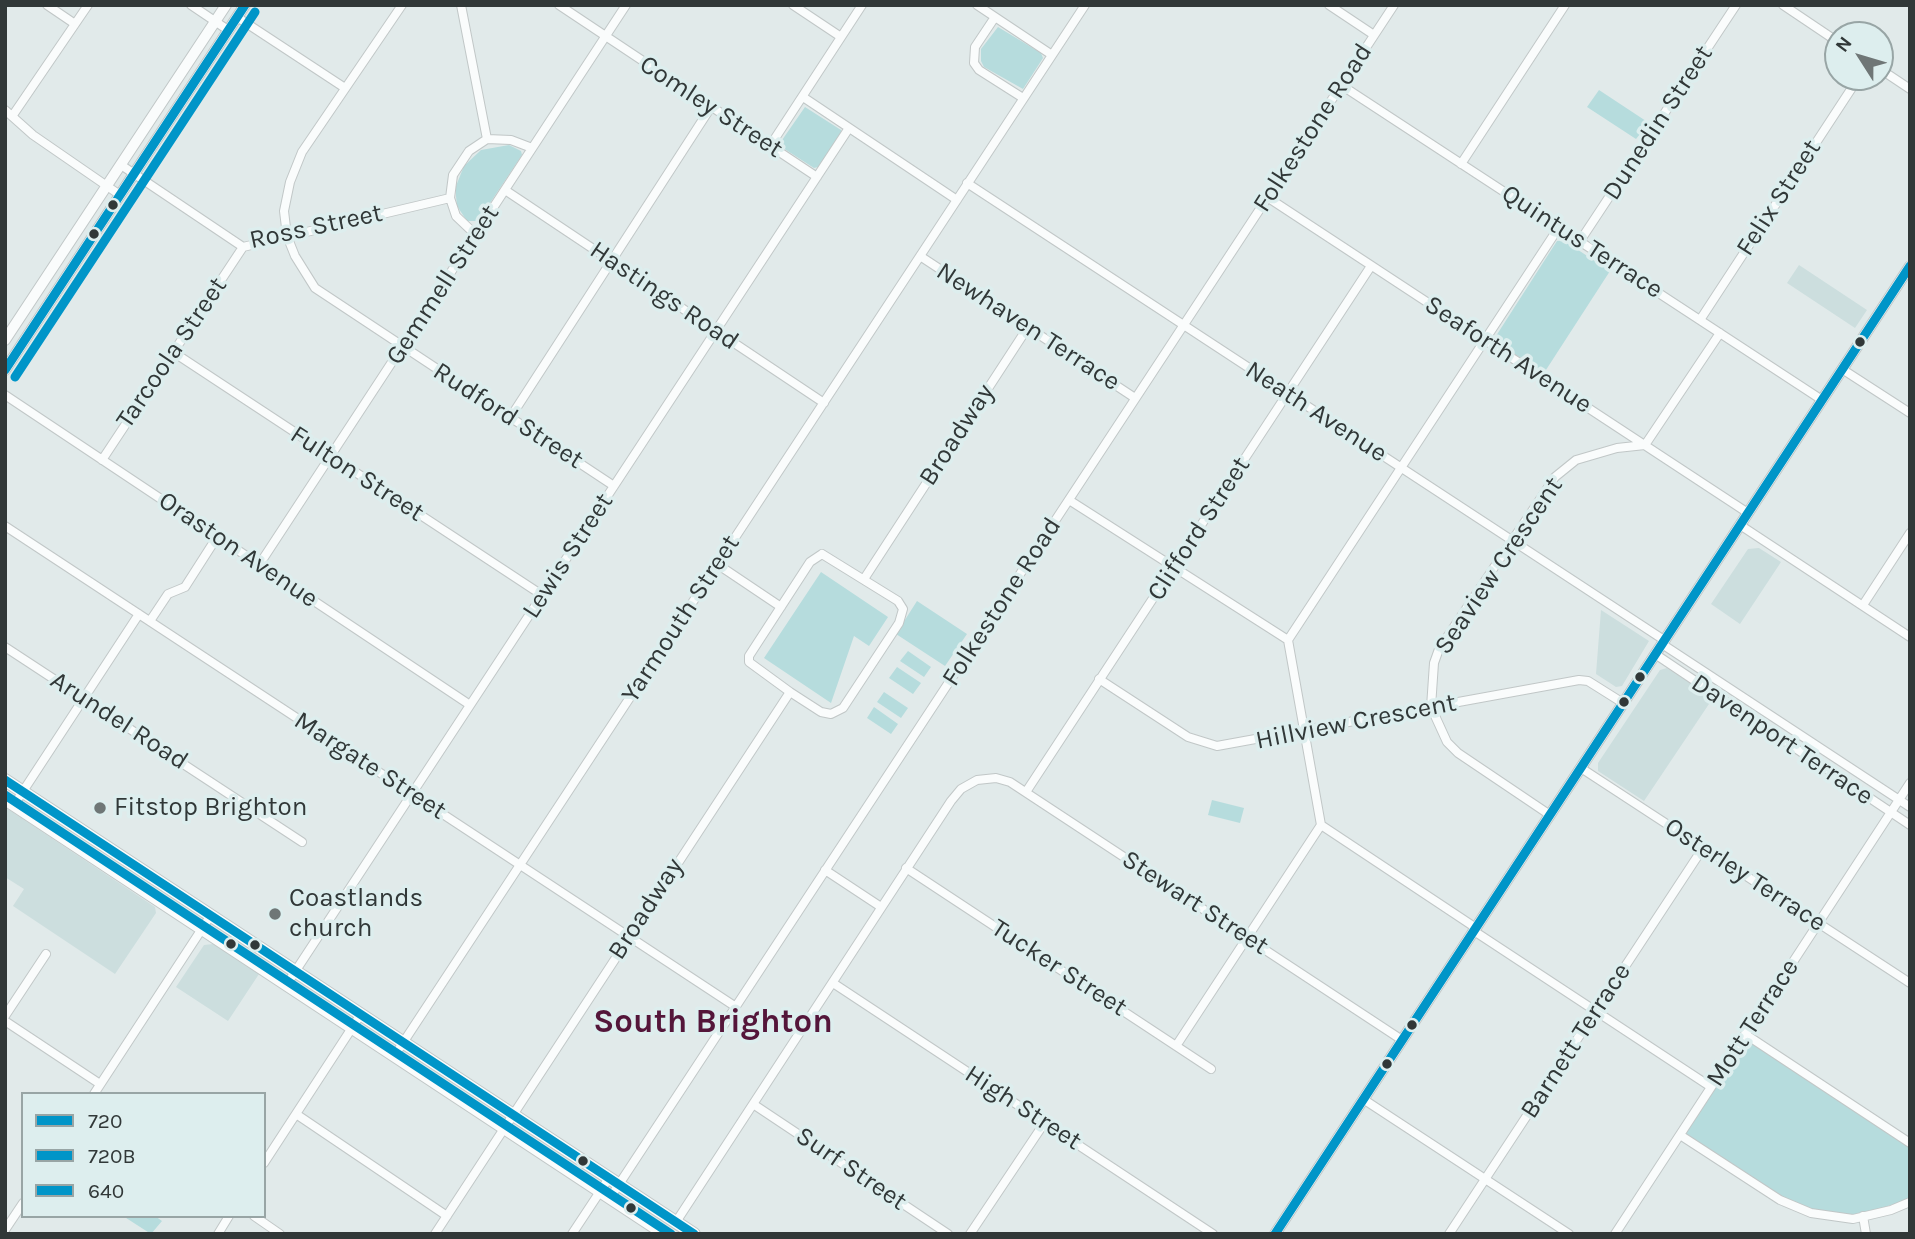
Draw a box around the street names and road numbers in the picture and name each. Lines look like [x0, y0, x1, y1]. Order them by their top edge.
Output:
street label: Folkestone Road [1247, 38, 1379, 218]
street label: Dunedin Street [1596, 40, 1720, 206]
street label: Comley Street [633, 49, 789, 165]
street label: Felix Street [1730, 134, 1828, 262]
street label: Quintus Terrace [1496, 178, 1668, 306]
street label: Ross Street [247, 198, 385, 256]
street label: Gemmell Street [380, 199, 506, 371]
street label: Hastings Road [584, 235, 744, 357]
street label: Newhaven Terrace [930, 256, 1126, 398]
street label: Tarcoola Street [110, 272, 234, 434]
street label: Seaforth Avenue [1419, 289, 1597, 421]
street label: Neath Avenue [1239, 355, 1393, 469]
street label: Rudford Street [427, 356, 589, 476]
street label: Broadway [913, 378, 1001, 492]
street label: Fulton Street [284, 419, 430, 529]
street label: Clifford Street [1141, 451, 1257, 607]
street label: Seaview Crescent [1428, 471, 1570, 661]
street label: Oraston Avenue [152, 485, 324, 615]
street label: Lewis Street [516, 487, 620, 625]
street label: Folkestone Road [936, 512, 1068, 692]
street label: Yarmouth Street [615, 529, 747, 709]
street label: Arundel Road [44, 665, 194, 777]
street label: Davenport Terrace [1685, 668, 1879, 812]
street label: Hillview Crescent [1253, 687, 1459, 757]
street label: Margate Street [288, 705, 452, 827]
street label: Osterley Terrace [1658, 811, 1832, 939]
street label: Stewart Street [1116, 844, 1274, 962]
street label: Broadway [602, 852, 690, 966]
street label: Tucker Street [985, 913, 1133, 1023]
street label: Mott Terrace [1700, 953, 1806, 1093]
street label: Barnett Terrace [1514, 957, 1638, 1125]
street label: High Street [959, 1059, 1087, 1157]
street label: Surf Street [790, 1120, 912, 1218]

